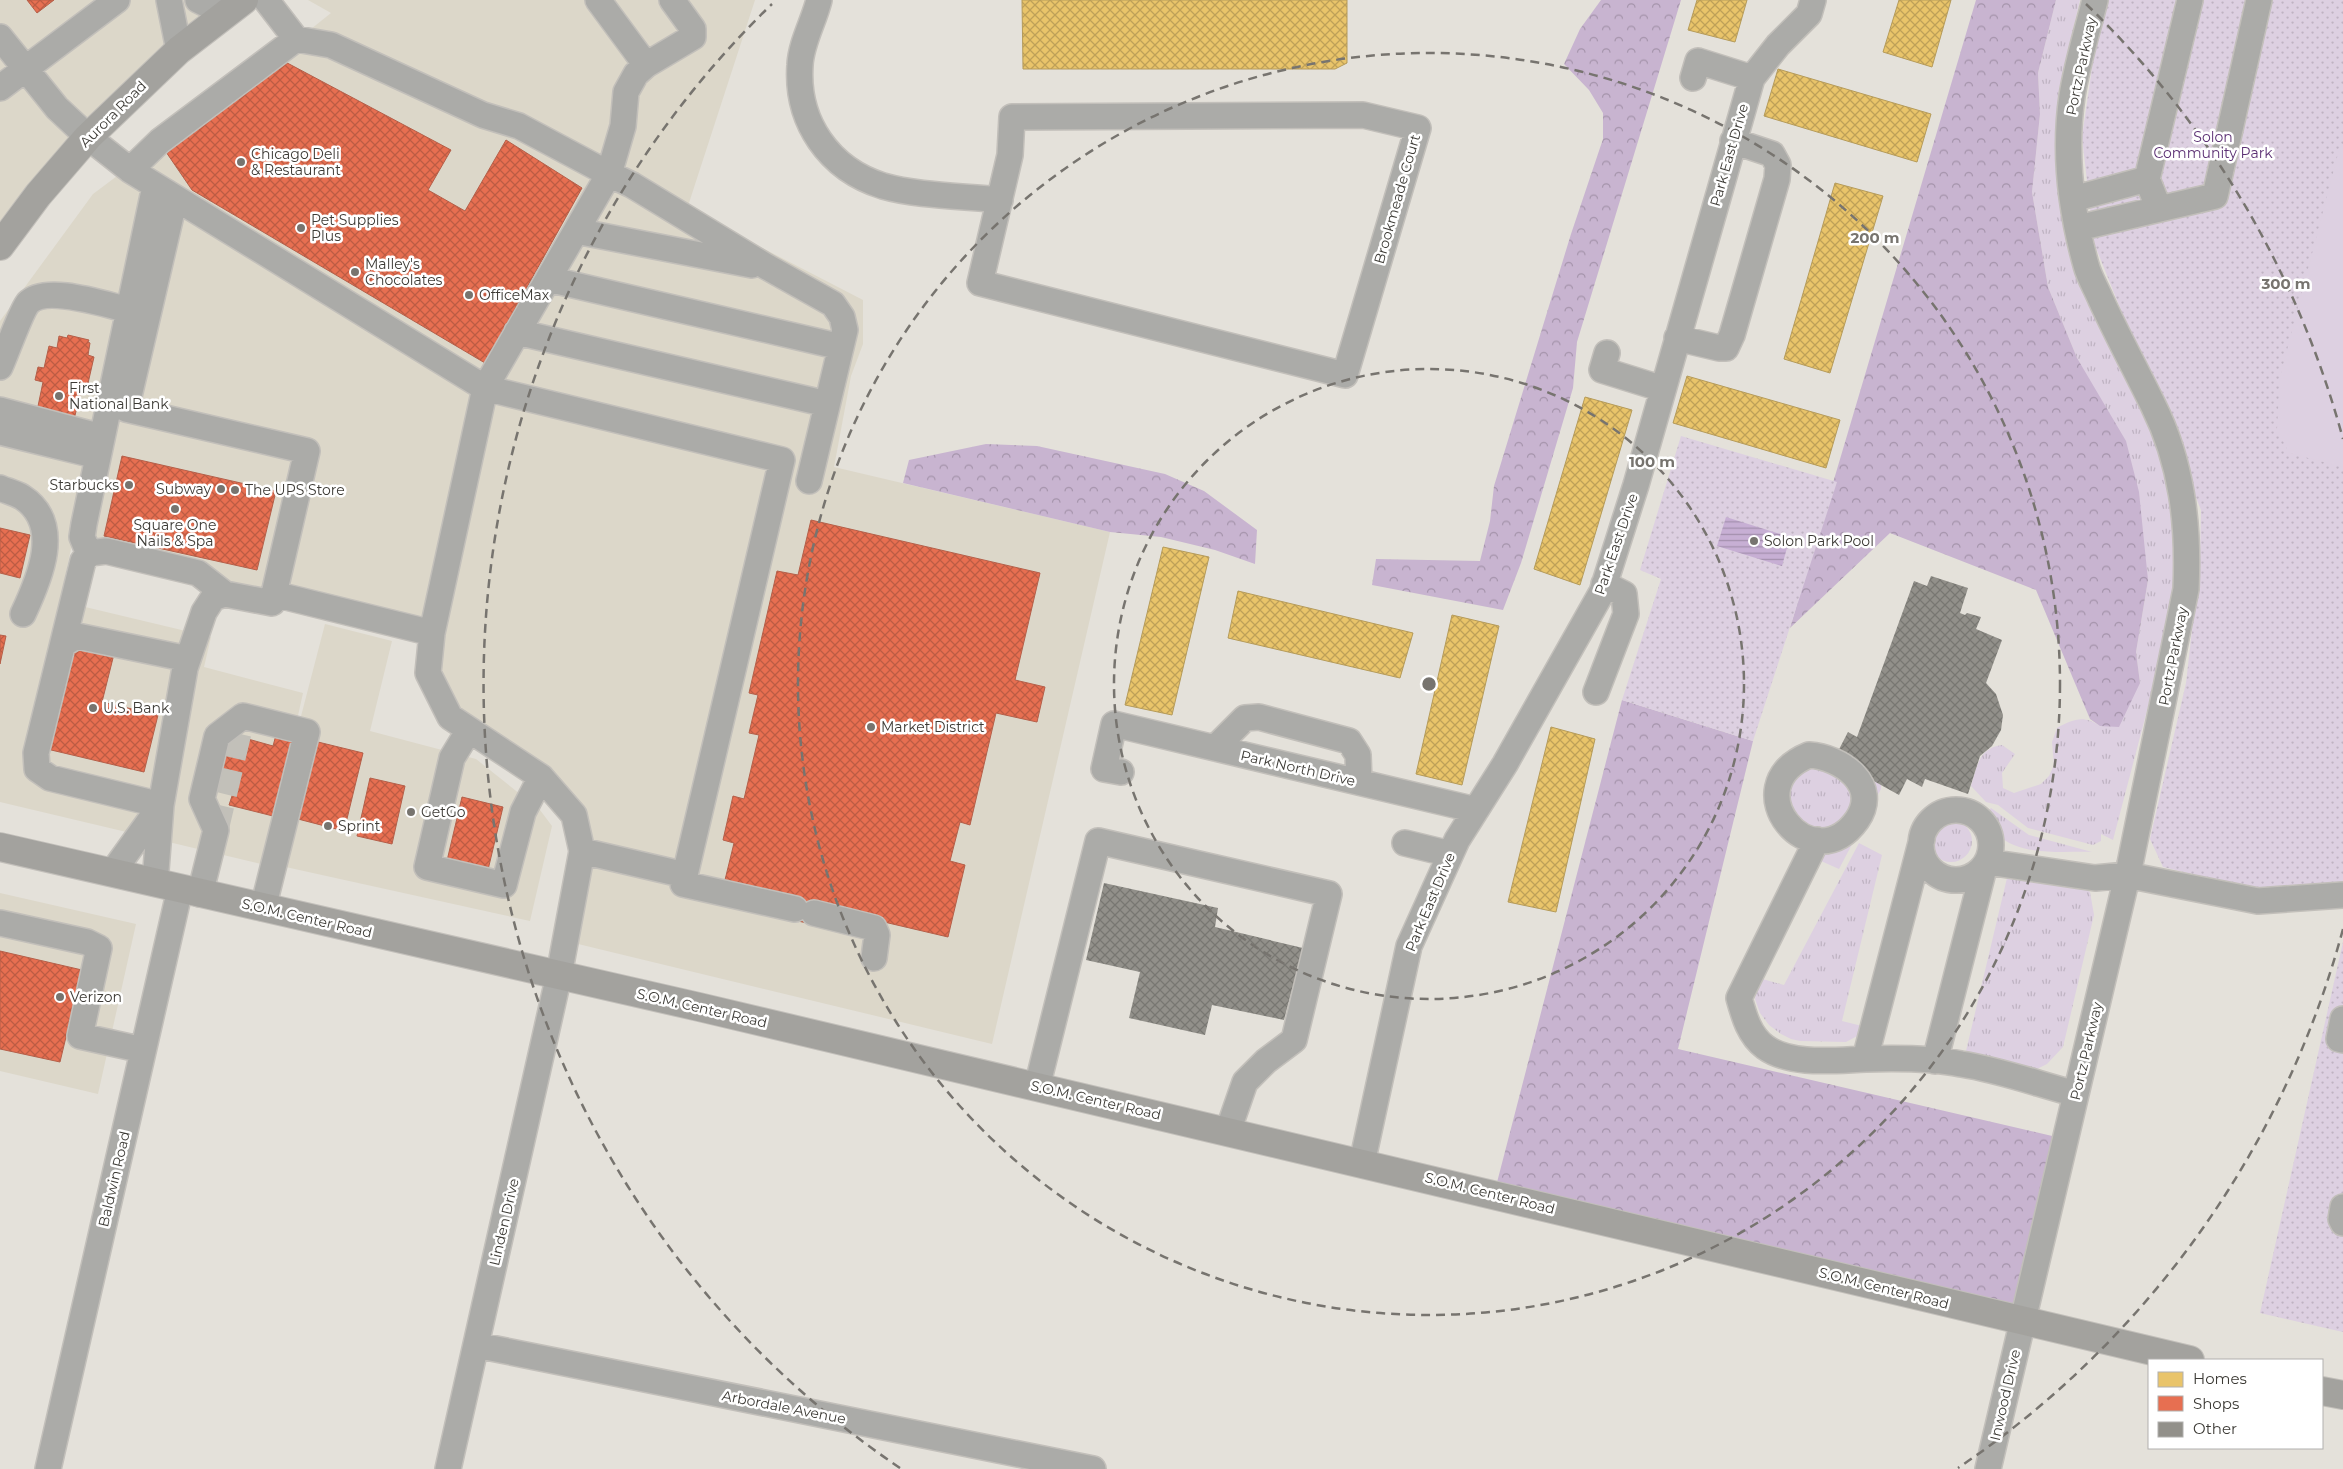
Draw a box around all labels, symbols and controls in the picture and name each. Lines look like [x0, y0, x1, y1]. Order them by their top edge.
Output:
street label: Portz Parkway [2062, 15, 2100, 117]
street label: Aurora Road [76, 77, 150, 151]
street label: Park East Drive [1706, 102, 1752, 208]
park label: Solon Community Park [2153, 128, 2273, 162]
street label: Brookmeade Court [1370, 132, 1424, 266]
place label: Chicago Deli & Restaurant [251, 145, 341, 179]
marker: Chicago Deli & Restaurant [235, 156, 247, 168]
place label: Pet Supplies Plus [311, 211, 399, 245]
marker: Pet Supplies Plus [295, 222, 307, 234]
text: 200 m [1850, 228, 1900, 247]
place label: Malley's Chocolates [365, 255, 443, 289]
marker: Malley's Chocolates [349, 266, 361, 278]
text: 300 m [2260, 274, 2311, 293]
place label: OfficeMax [479, 286, 550, 304]
marker: OfficeMax [463, 289, 475, 301]
place label: First National Bank [69, 379, 169, 413]
marker: First National Bank [53, 390, 65, 402]
text: 100 m [1629, 452, 1675, 471]
place label: Starbucks [50, 476, 119, 494]
marker: Starbucks [123, 479, 135, 491]
place label: Subway [156, 480, 211, 498]
place label: The UPS Store [245, 481, 345, 499]
marker: Subway [215, 483, 227, 495]
marker: The UPS Store [229, 484, 241, 496]
street label: Park East Drive [1590, 491, 1642, 597]
marker: Square One Nails & Spa [169, 503, 181, 515]
place label: Square One Nails & Spa [134, 516, 217, 550]
place label: Solon Park Pool [1764, 532, 1874, 550]
marker: Solon Park Pool [1748, 535, 1760, 547]
street label: Portz Parkway [2155, 605, 2191, 707]
centre of rings [1420, 675, 1438, 693]
place label: U.S. Bank [103, 699, 170, 717]
marker: U.S. Bank [87, 702, 99, 714]
place label: Market District [881, 718, 985, 736]
marker: Market District [865, 721, 877, 733]
street label: Park North Drive [1239, 746, 1357, 790]
place label: GetGo [421, 803, 466, 821]
marker: GetGo [405, 806, 417, 818]
place label: Sprint [338, 817, 381, 835]
marker: Sprint [322, 820, 334, 832]
street label: Park East Drive [1401, 850, 1459, 954]
street label: S.O.M. Center Road [240, 894, 374, 942]
street label: S.O.M. Center Road [635, 984, 769, 1032]
place label: Verizon [70, 988, 122, 1006]
marker: Verizon [54, 991, 66, 1003]
street label: Portz Parkway [2066, 1000, 2106, 1102]
street label: S.O.M. Center Road [1029, 1076, 1163, 1124]
street label: Baldwin Road [94, 1129, 134, 1229]
street label: S.O.M. Center Road [1423, 1168, 1557, 1218]
street label: Linden Drive [485, 1177, 523, 1267]
street label: S.O.M. Center Road [1817, 1263, 1951, 1313]
street label: Inwood Drive [1986, 1348, 2024, 1442]
legend [2148, 1359, 2323, 1449]
text: Homes [2193, 1369, 2247, 1388]
street label: Arbordale Avenue [721, 1386, 847, 1428]
text: Shops [2193, 1394, 2239, 1413]
text: Other [2193, 1419, 2237, 1438]

